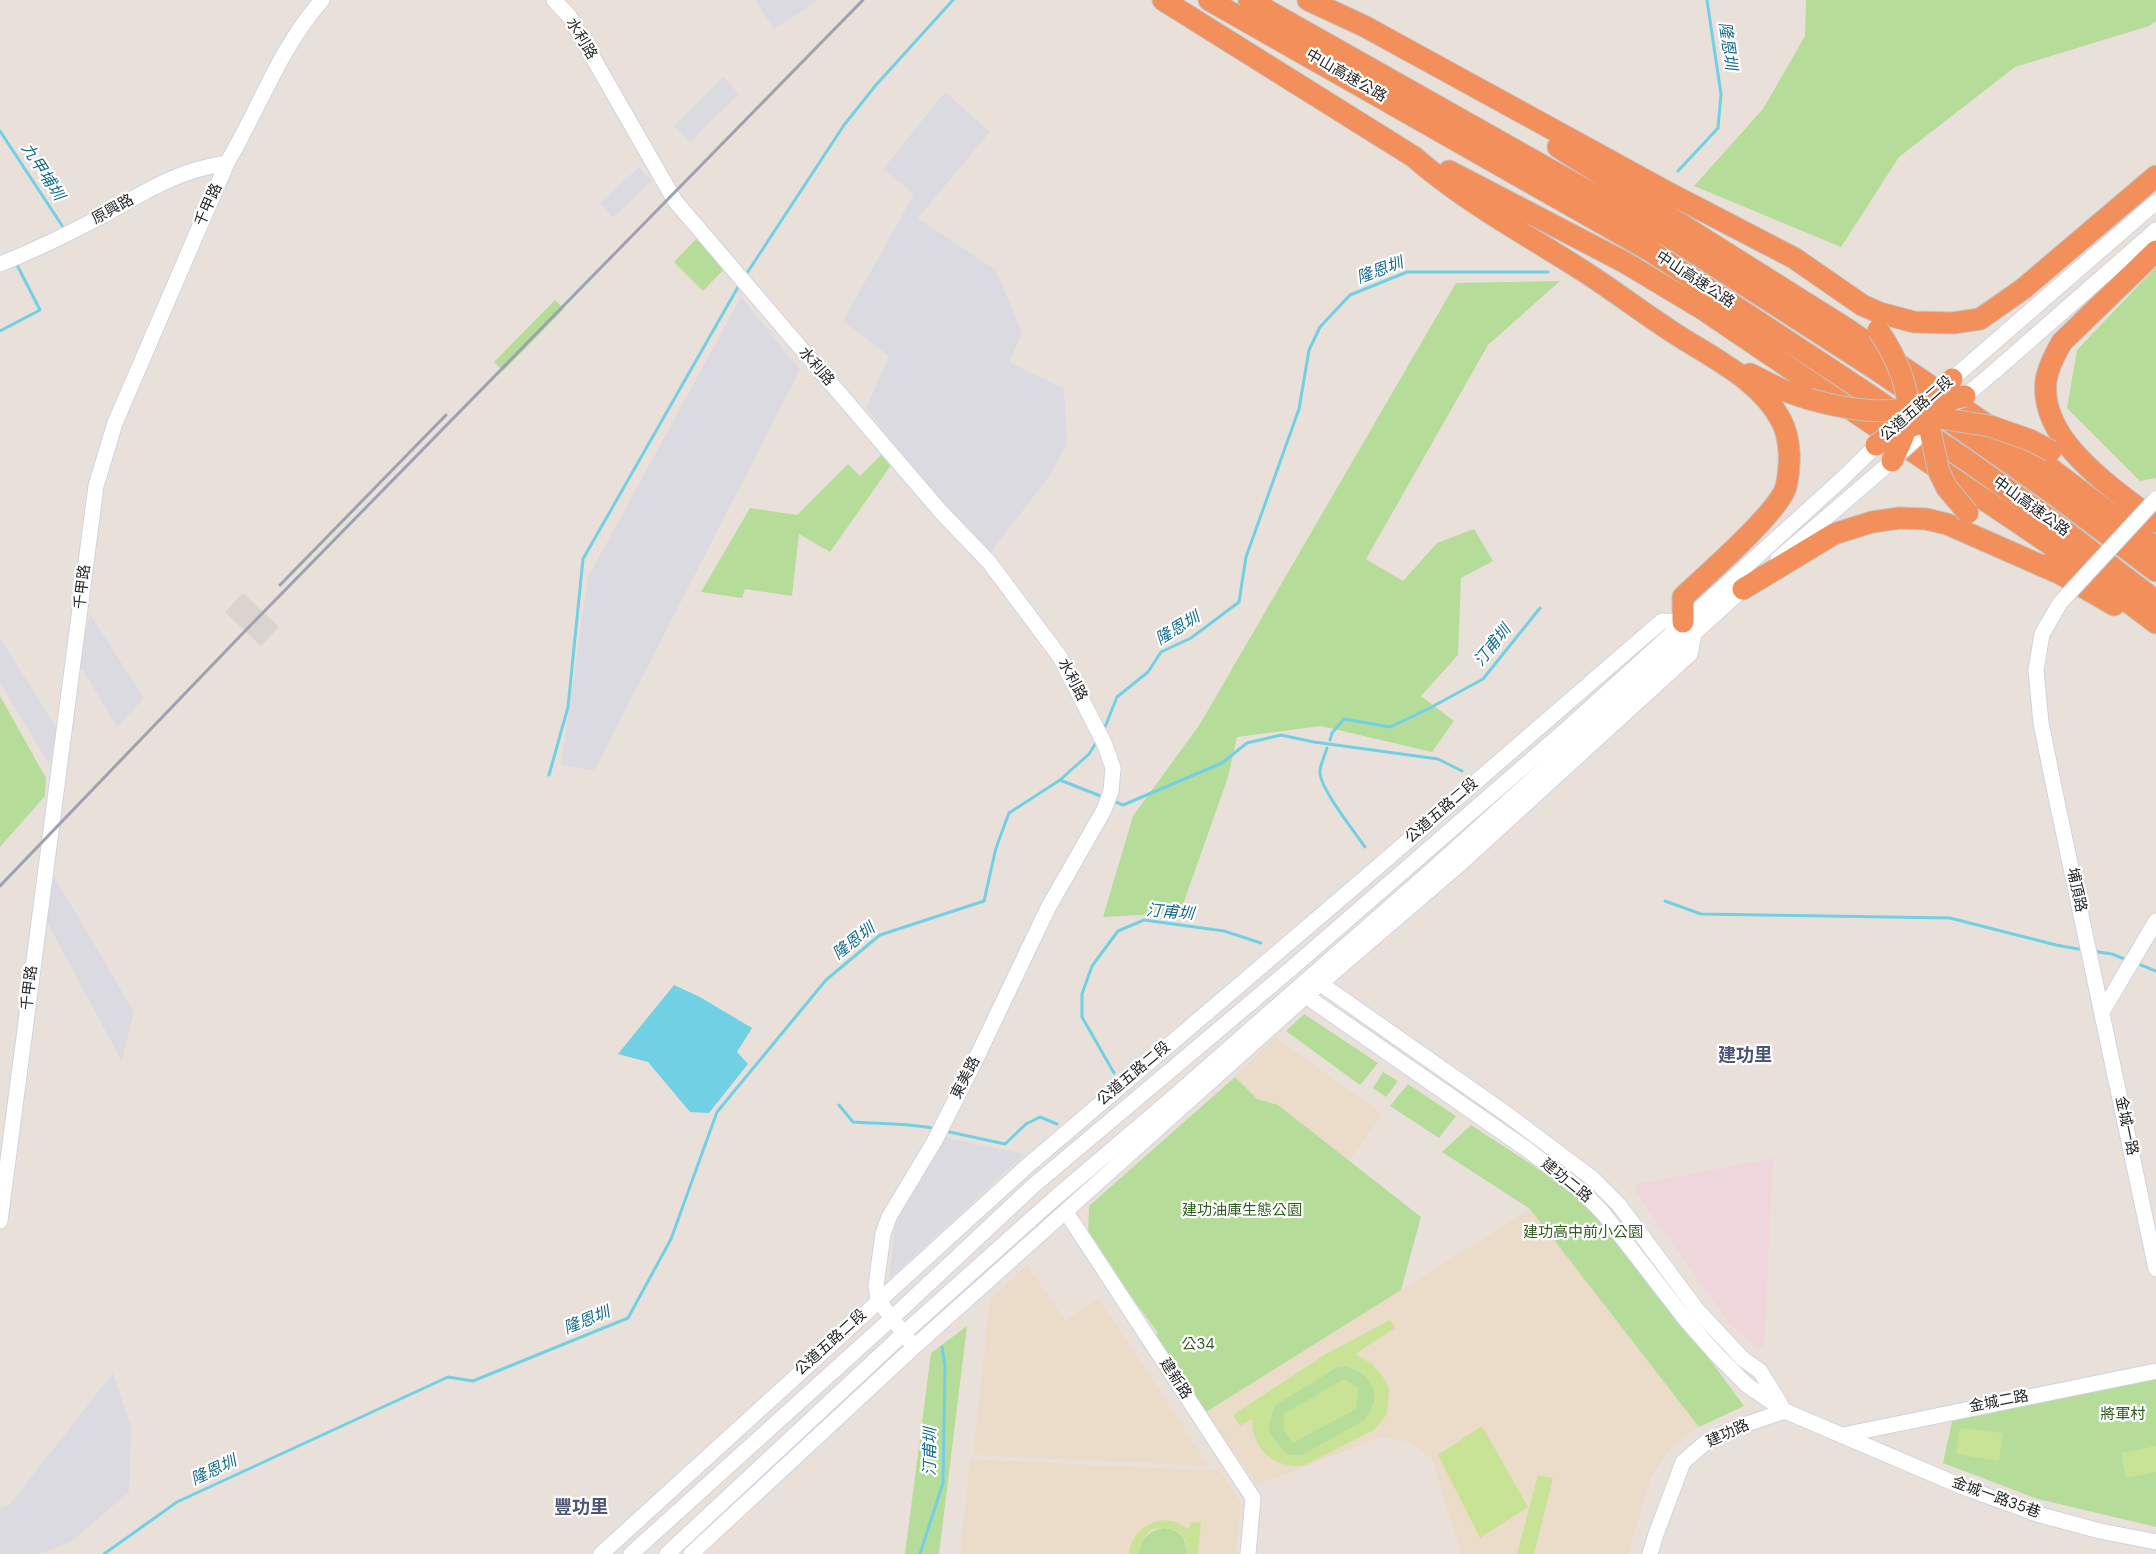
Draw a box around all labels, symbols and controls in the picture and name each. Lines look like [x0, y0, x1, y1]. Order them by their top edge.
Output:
street label: 水利路 [562, 15, 600, 63]
water label: 隆恩圳 [1714, 21, 1740, 71]
street label: 中山高速公路 [1303, 46, 1389, 106]
water label: 九甲埔圳 [17, 140, 67, 204]
street label: 千甲路 [192, 181, 226, 229]
street label: 原興路 [89, 191, 137, 229]
street label: 中山高速公路 [1652, 248, 1738, 312]
water label: 隆恩圳 [1354, 254, 1406, 288]
street label: 水利路 [794, 344, 838, 390]
street label: 公道五路二段 [1877, 373, 1957, 445]
street label: 中山高速公路 [1989, 473, 2073, 541]
street label: 千甲路 [71, 564, 95, 610]
water label: 隆恩圳 [1152, 608, 1204, 650]
water label: 汀甫圳 [1470, 621, 1516, 671]
street label: 水利路 [1053, 656, 1091, 704]
street label: 公道五路二段 [1402, 775, 1482, 847]
street label: 埔頂路 [2063, 866, 2089, 914]
water label: 汀甫圳 [1145, 901, 1195, 925]
water label: 隆恩圳 [829, 920, 879, 964]
street label: 千甲路 [18, 965, 42, 1011]
street label: 公道五路二段 [1094, 1038, 1174, 1110]
district label: 建功里 [1718, 1045, 1772, 1067]
street label: 東美路 [948, 1054, 984, 1102]
street label: 金城一路 [2111, 1095, 2141, 1157]
street label: 建功二路 [1537, 1155, 1595, 1207]
park label: 建功油庫生態公園 [1182, 1202, 1302, 1220]
park label: 建功高中前小公園 [1523, 1224, 1643, 1242]
water label: 隆恩圳 [561, 1303, 613, 1339]
street label: 公道五路二段 [792, 1306, 870, 1380]
park label: 公34 [1182, 1336, 1214, 1354]
street label: 建新路 [1155, 1355, 1195, 1403]
street label: 金城二路 [1968, 1387, 2030, 1417]
park label: 將軍村 [2101, 1406, 2145, 1424]
street label: 建功路 [1704, 1416, 1752, 1452]
water label: 汀甫圳 [921, 1428, 941, 1476]
water label: 隆恩圳 [188, 1452, 240, 1490]
street label: 金城一路35巷 [1949, 1474, 2043, 1522]
district label: 豐功里 [554, 1497, 608, 1519]

